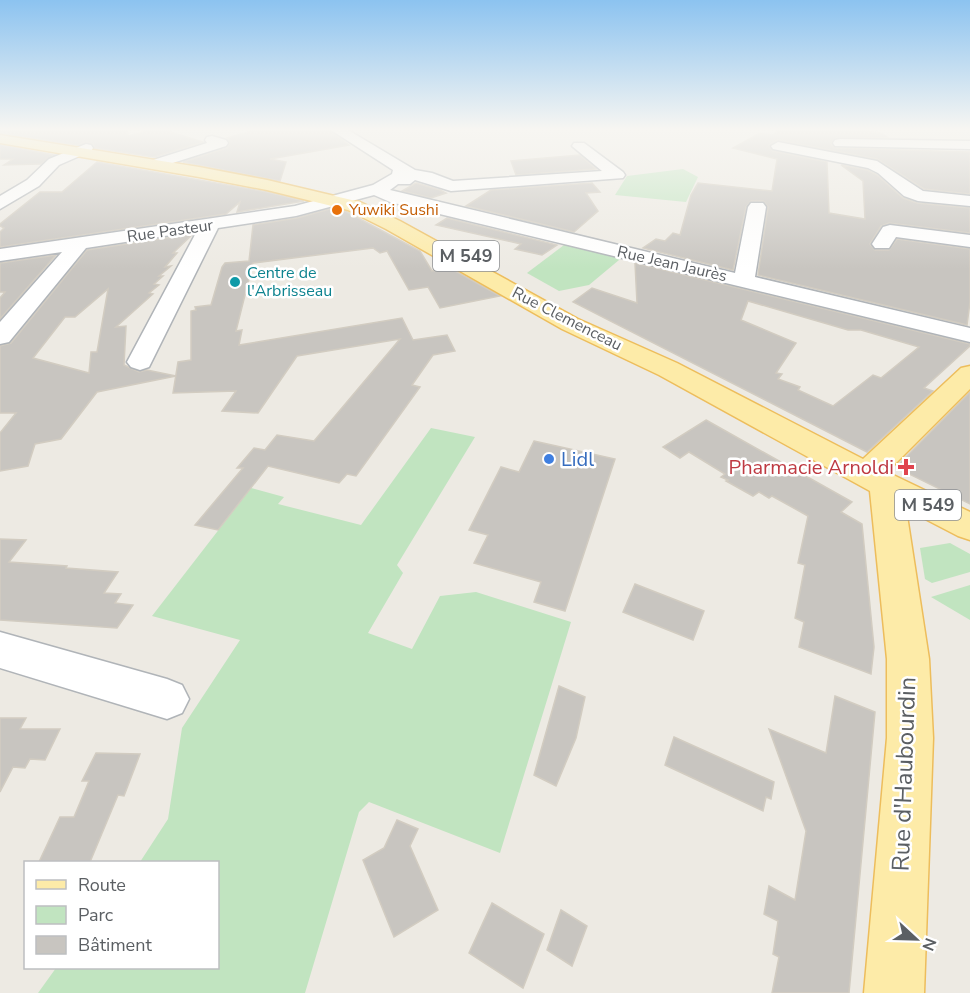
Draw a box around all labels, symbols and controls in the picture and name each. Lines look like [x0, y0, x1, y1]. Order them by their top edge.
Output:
place label: Yuwiki Sushi [348, 199, 439, 221]
marker: Yuwiki Sushi [330, 203, 344, 217]
street label: Rue Pasteur [125, 214, 215, 248]
road number: M 549 [433, 241, 499, 271]
street label: Rue Jean Jaurès [615, 241, 729, 287]
place label: Centre de l'Arbrisseau [247, 262, 332, 302]
marker: Centre de l'Arbrisseau [228, 275, 242, 289]
street label: Rue Clemenceau [508, 282, 626, 356]
place label: Lidl [561, 446, 594, 473]
marker: Lidl [542, 452, 556, 466]
place label: Pharmacie Arnoldi [728, 454, 894, 481]
marker: Pharmacie Arnoldi [899, 460, 913, 474]
road number: M 549 [895, 490, 961, 520]
street label: Rue d'Haubourdin [885, 676, 923, 872]
legend [24, 861, 219, 969]
text: Route [78, 873, 126, 897]
text: Parc [78, 903, 113, 927]
north arrow [886, 909, 946, 969]
text: Bâtiment [78, 933, 152, 957]
text: N [917, 935, 941, 954]

